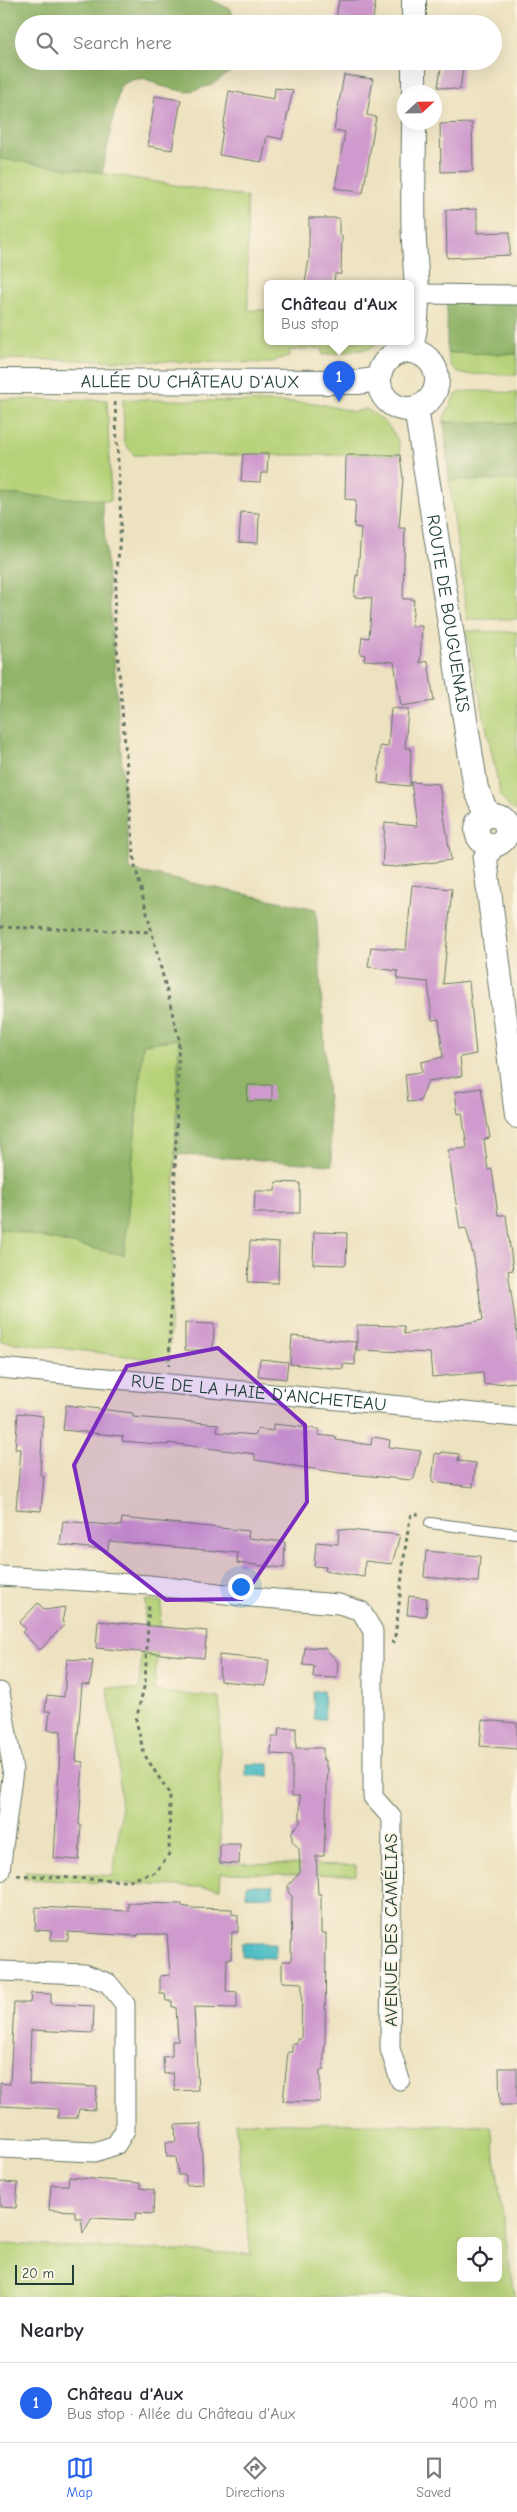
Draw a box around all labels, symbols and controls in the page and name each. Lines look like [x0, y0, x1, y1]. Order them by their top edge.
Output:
search box [15, 15, 502, 70]
icon: search [33, 29, 61, 57]
text: Search here [73, 32, 172, 54]
north arrow [397, 85, 442, 130]
popup [264, 280, 414, 345]
text: Château d'Aux [281, 293, 397, 315]
text: Bus stop [281, 315, 339, 333]
pin: 1 [323, 361, 355, 402]
street label: ALLÉE DU CHÂTEAU D'AUX [81, 370, 299, 392]
street label: ROUTE DE BOUGUENAIS [422, 513, 474, 714]
street label: RUE DE LA HAIE D'ANCHETEAU [130, 1370, 388, 1415]
your location [228, 1574, 254, 1600]
street label: AVENUE DES CAMÉLIAS [380, 1833, 402, 2027]
map controls [457, 2237, 502, 2282]
button: locate [457, 2237, 502, 2282]
scale bar [15, 2262, 74, 2285]
text: 20 m [22, 2265, 54, 2282]
text: Nearby [20, 2318, 84, 2342]
text: Château d'Aux [67, 2383, 183, 2405]
text: 1 [33, 2394, 39, 2412]
text: 400 m [451, 2394, 497, 2412]
text: Bus stop · Allée du Château d'Aux [67, 2405, 295, 2423]
tab: Map [66, 2454, 94, 2501]
tab: Directions [225, 2454, 285, 2501]
tab: Saved [416, 2454, 451, 2501]

